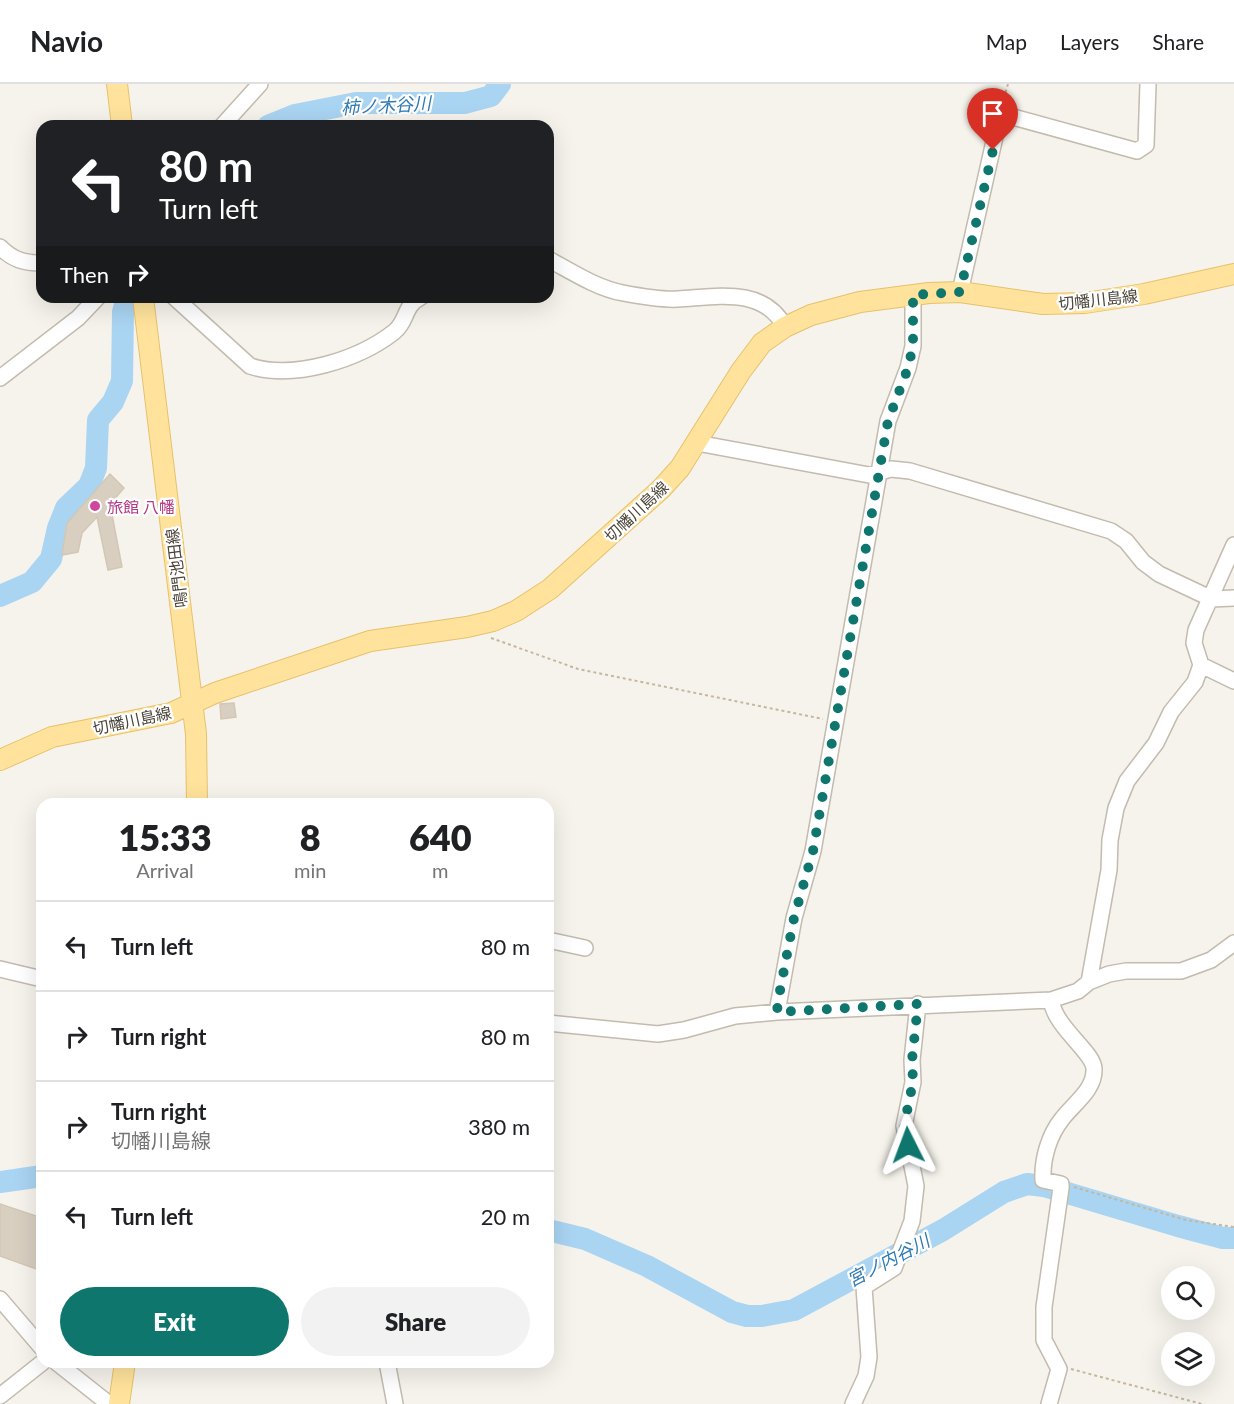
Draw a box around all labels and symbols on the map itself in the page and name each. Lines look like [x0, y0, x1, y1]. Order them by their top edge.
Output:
pin [967, 88, 1018, 150]
water label: 柿ノ木谷川 [340, 92, 434, 118]
street label: 切幡川島線 [1057, 285, 1139, 313]
street label: 切幡川島線 [600, 477, 672, 545]
place label: 旅館 八幡 [107, 497, 175, 516]
marker: 旅館 八幡 [88, 499, 102, 513]
street label: 鳴門池田線 [162, 527, 190, 609]
street label: 切幡川島線 [91, 702, 173, 738]
position arrow [876, 1113, 940, 1177]
water label: 宮ノ内谷川 [843, 1228, 935, 1291]

